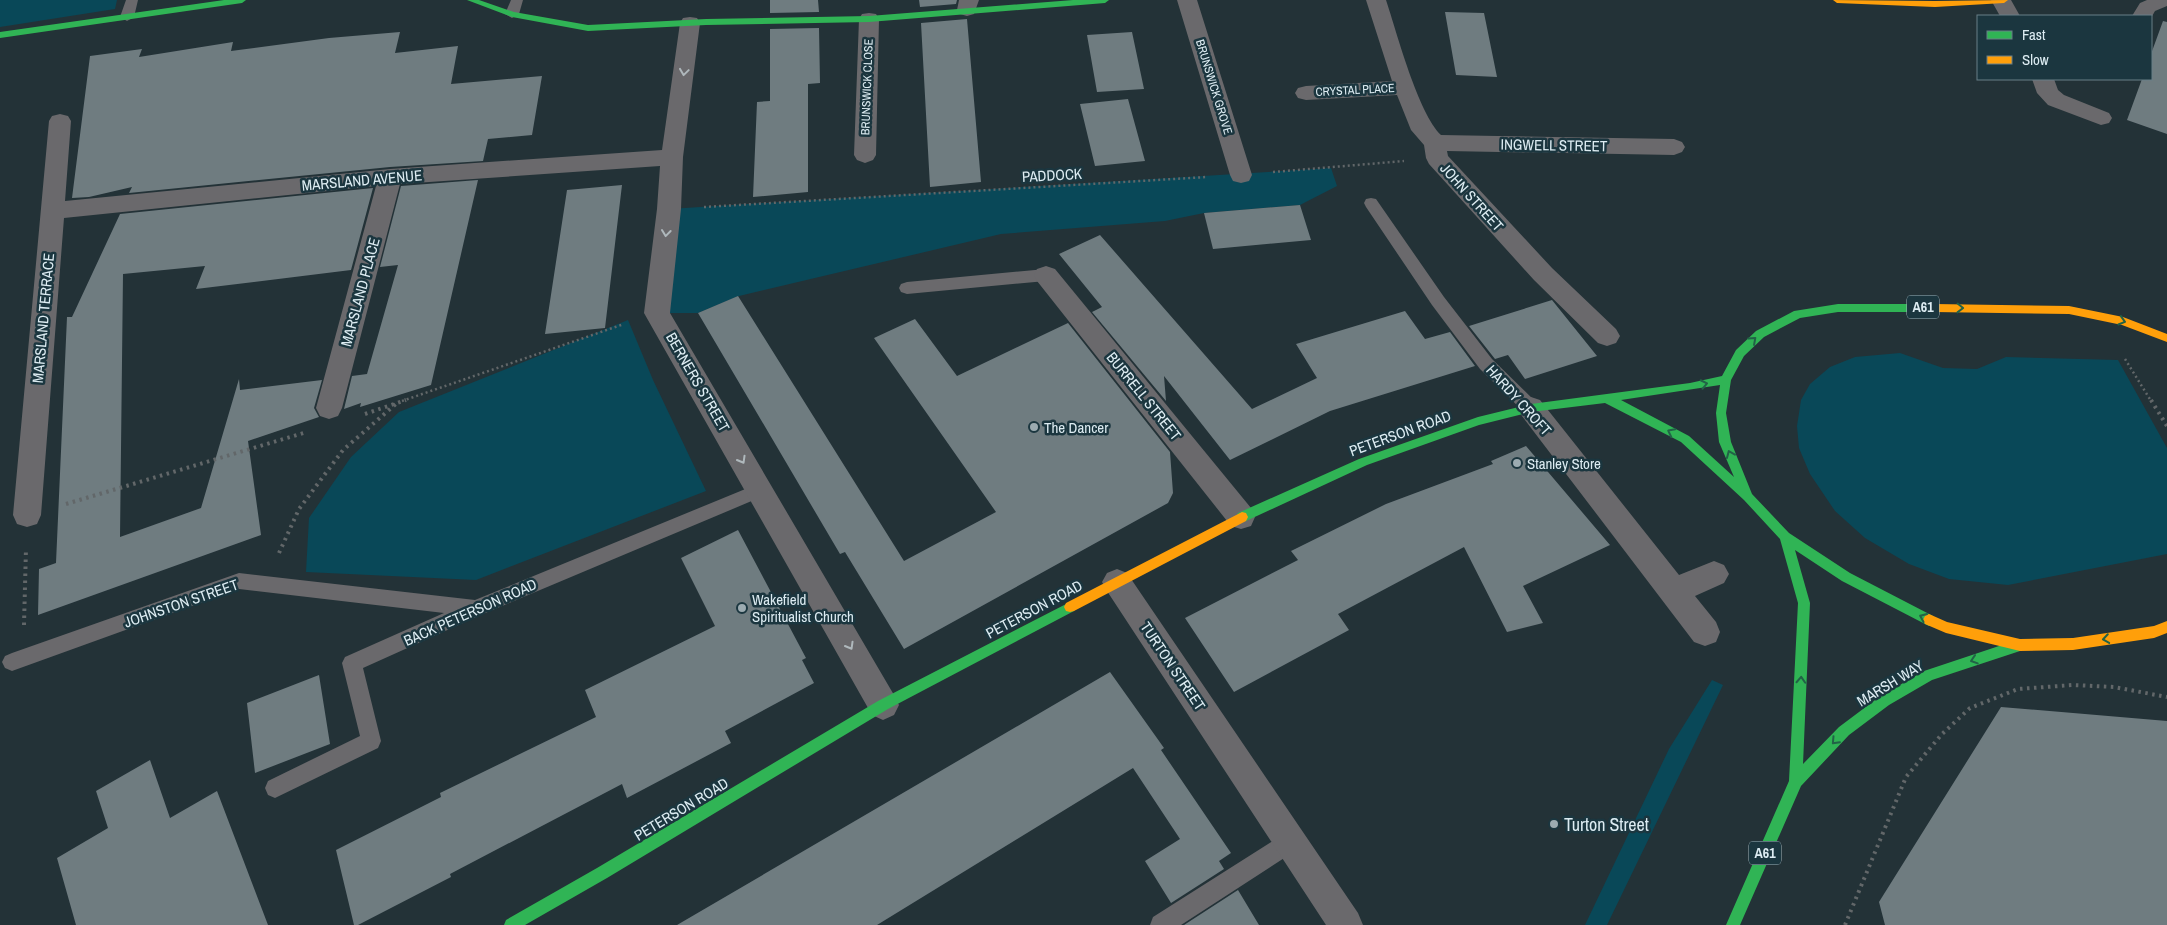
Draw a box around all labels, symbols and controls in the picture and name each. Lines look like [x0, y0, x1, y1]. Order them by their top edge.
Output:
legend [1977, 15, 2152, 80]
text: Fast [2022, 24, 2046, 45]
street label: BRUNSWICK GROVE [1192, 38, 1236, 136]
street label: BRUNSWICK CLOSE [857, 39, 877, 135]
text: Slow [2022, 49, 2049, 70]
one-way arrow [679, 68, 690, 76]
street label: CRYSTAL PLACE [1315, 80, 1395, 100]
street label: INGWELL STREET [1500, 134, 1608, 156]
street label: JOHN STREET [1436, 158, 1509, 236]
street label: PADDOCK [1022, 163, 1083, 187]
street label: MARSLAND AVENUE [301, 164, 423, 196]
one-way arrow [662, 229, 672, 237]
street label: MARSLAND PLACE [335, 235, 385, 349]
street label: MARSLAND TERRACE [27, 252, 59, 384]
road number: A61 [1907, 296, 1939, 318]
one-way arrow [1957, 303, 1965, 313]
one-way arrow [2117, 315, 2125, 325]
street label: BERNERS STREET [661, 329, 735, 436]
one-way arrow [1748, 337, 1757, 346]
street label: BURRELL STREET [1102, 347, 1187, 445]
street label: HARDY CROFT [1482, 360, 1557, 440]
one-way arrow [1700, 379, 1709, 390]
street label: PETERSON ROAD [1346, 405, 1454, 461]
place label: The Dancer [1044, 417, 1108, 438]
marker: The Dancer [1028, 421, 1040, 433]
one-way arrow [1668, 428, 1677, 438]
one-way arrow [1725, 450, 1736, 459]
place label: Stanley Store [1527, 453, 1601, 474]
one-way arrow [736, 454, 746, 463]
marker: Stanley Store [1511, 457, 1523, 469]
street label: JOHNSTON STREET [121, 573, 241, 632]
street label: BACK PETERSON ROAD [400, 573, 540, 651]
street label: PETERSON ROAD [982, 575, 1086, 643]
place label: Wakefield Spiritualist Church [752, 589, 854, 627]
marker: Wakefield Spiritualist Church [736, 602, 748, 614]
one-way arrow [1919, 612, 1928, 623]
street label: TURTON STREET [1136, 618, 1211, 715]
one-way arrow [2102, 634, 2110, 644]
one-way arrow [843, 641, 853, 650]
street label: MARSH WAY [1853, 654, 1928, 711]
one-way arrow [1970, 654, 1978, 664]
one-way arrow [1796, 676, 1807, 684]
one-way arrow [1832, 735, 1841, 744]
street label: PETERSON ROAD [630, 772, 732, 845]
place label: Turton Street [1564, 812, 1649, 837]
marker: Turton Street [1548, 818, 1560, 830]
road number: A61 [1749, 841, 1781, 864]

